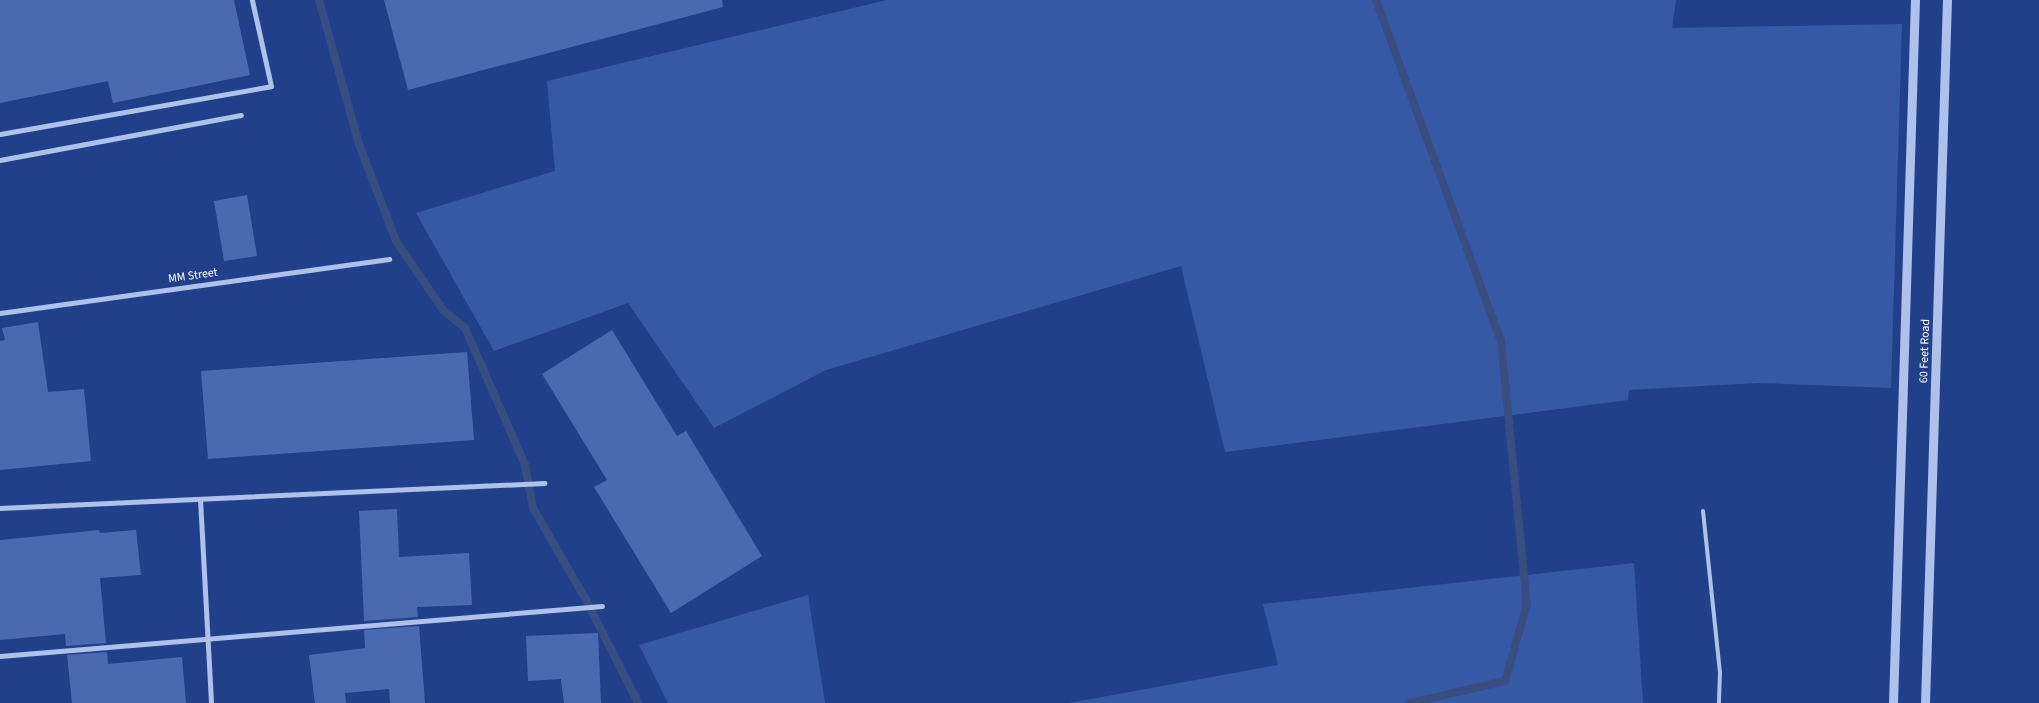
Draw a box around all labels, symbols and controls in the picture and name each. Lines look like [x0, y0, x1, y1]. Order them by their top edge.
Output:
street label: MM Street [167, 265, 219, 287]
street label: 60 Feet Road [1917, 319, 1933, 383]

